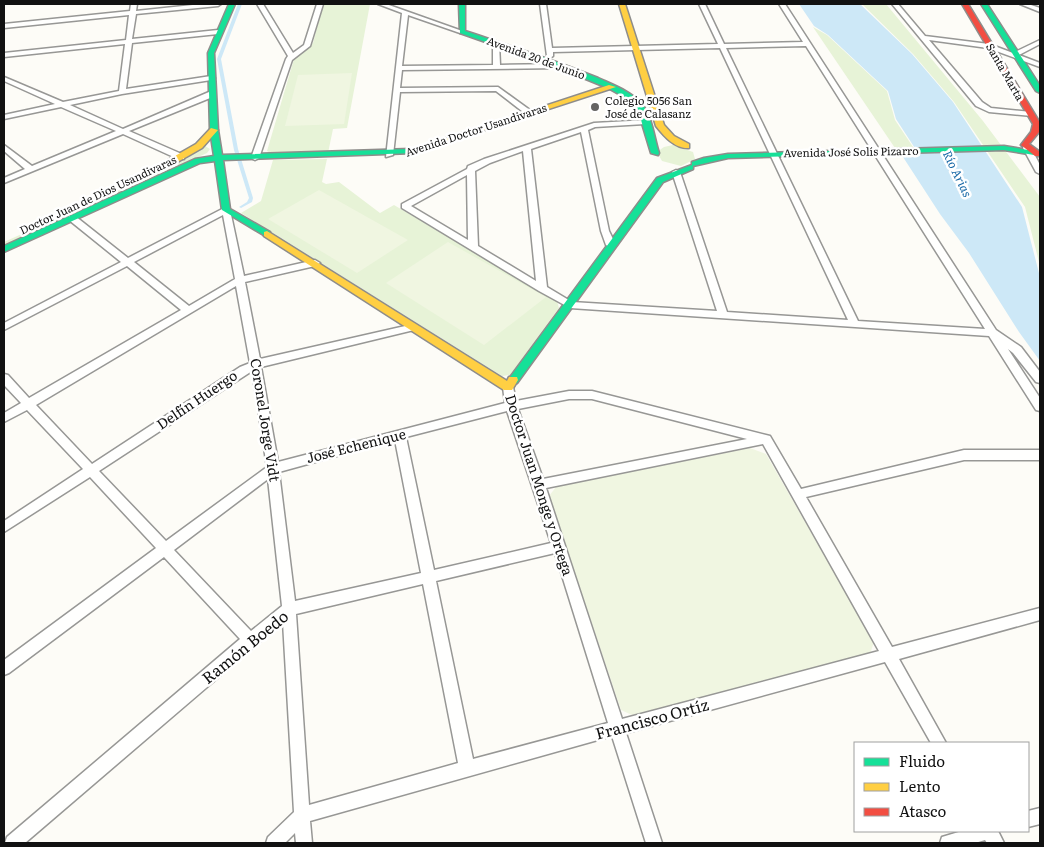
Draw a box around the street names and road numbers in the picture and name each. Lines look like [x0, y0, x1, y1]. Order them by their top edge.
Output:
street label: Avenida 20 de Junio [485, 32, 588, 82]
street label: Santa Marta [983, 40, 1029, 103]
street label: Avenida Doctor Usandivaras [403, 99, 549, 160]
street label: Avenida José Solís Pizarro [783, 142, 919, 160]
street label: Doctor Juan de Dios Usandivaras [17, 151, 179, 238]
street label: Coronel Jorge Vidt [246, 357, 286, 483]
street label: Delfín Huergo [152, 365, 241, 434]
street label: Doctor Juan Monge y Ortega [501, 391, 579, 578]
street label: José Echenique [304, 423, 408, 467]
street label: Ramón Boedo [196, 604, 293, 689]
street label: Francisco Ortíz [592, 691, 711, 745]

